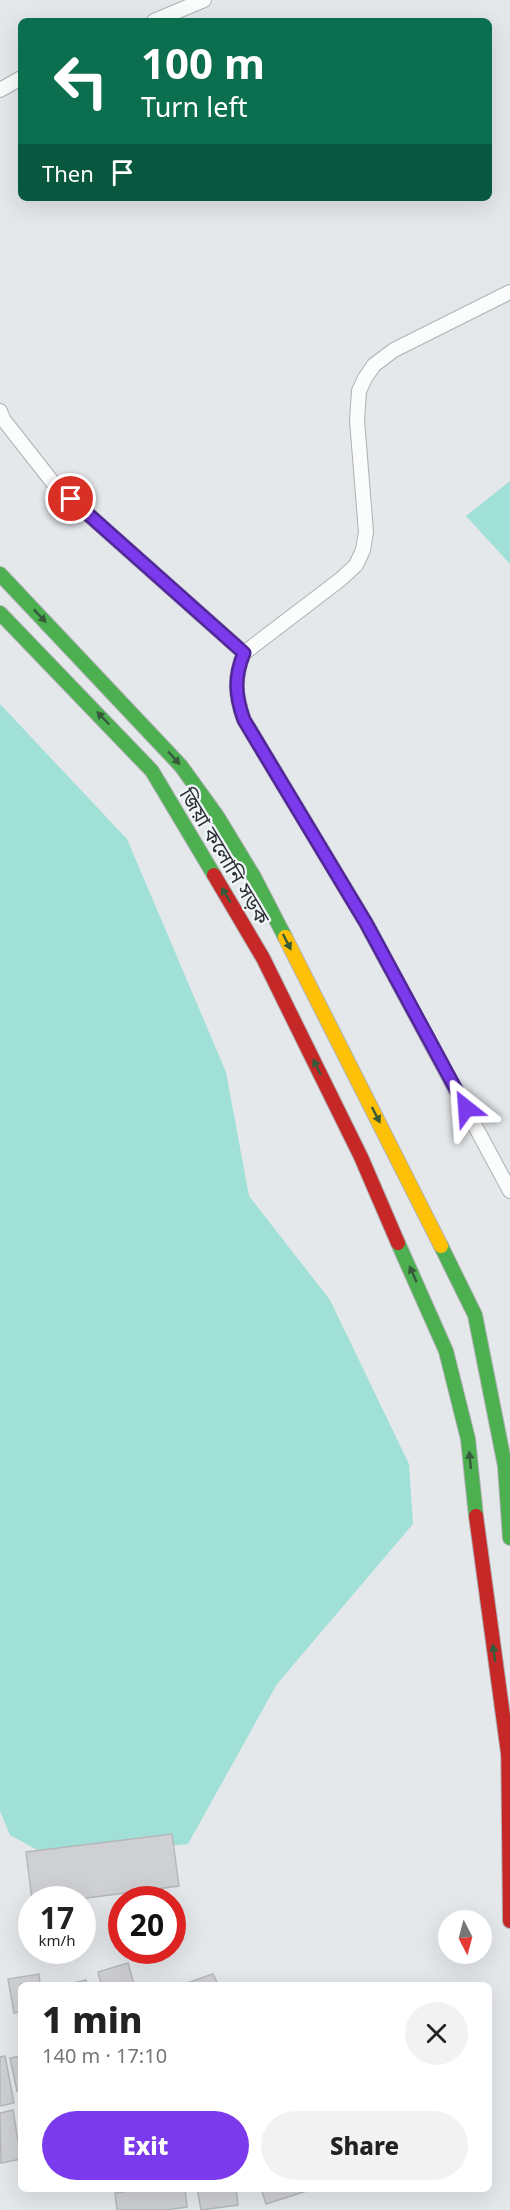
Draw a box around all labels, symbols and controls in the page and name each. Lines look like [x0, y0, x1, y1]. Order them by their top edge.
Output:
text: 100 m [141, 34, 265, 91]
icon: left [42, 42, 120, 120]
text: Turn left [141, 88, 247, 125]
icon: arrive [106, 156, 139, 189]
text: Then [42, 158, 94, 188]
pin [45, 473, 96, 524]
icon: arrive [54, 482, 87, 515]
one-way arrow [33, 609, 47, 624]
one-way arrow [96, 712, 110, 726]
one-way arrow [167, 750, 180, 765]
street label: জিয়া কলোনি সড়ক [173, 782, 277, 930]
one-way arrow [220, 887, 231, 903]
one-way arrow [282, 933, 291, 950]
one-way arrow [312, 1058, 321, 1075]
position arrow [434, 1076, 498, 1140]
one-way arrow [370, 1106, 380, 1124]
one-way arrow [408, 1266, 417, 1283]
one-way arrow [465, 1450, 475, 1469]
one-way arrow [489, 1644, 499, 1663]
speed limit sign: 20 [108, 1886, 186, 1964]
text: 17 [40, 1897, 74, 1938]
north arrow [438, 1910, 492, 1964]
map controls [438, 1910, 492, 1964]
text: km/h [39, 1930, 75, 1950]
text: 1 min [42, 1995, 143, 2044]
button: close [405, 2002, 468, 2065]
text: 140 m · 17:10 [42, 2042, 167, 2069]
button: Exit [42, 2111, 249, 2180]
button: Share [261, 2111, 468, 2180]

